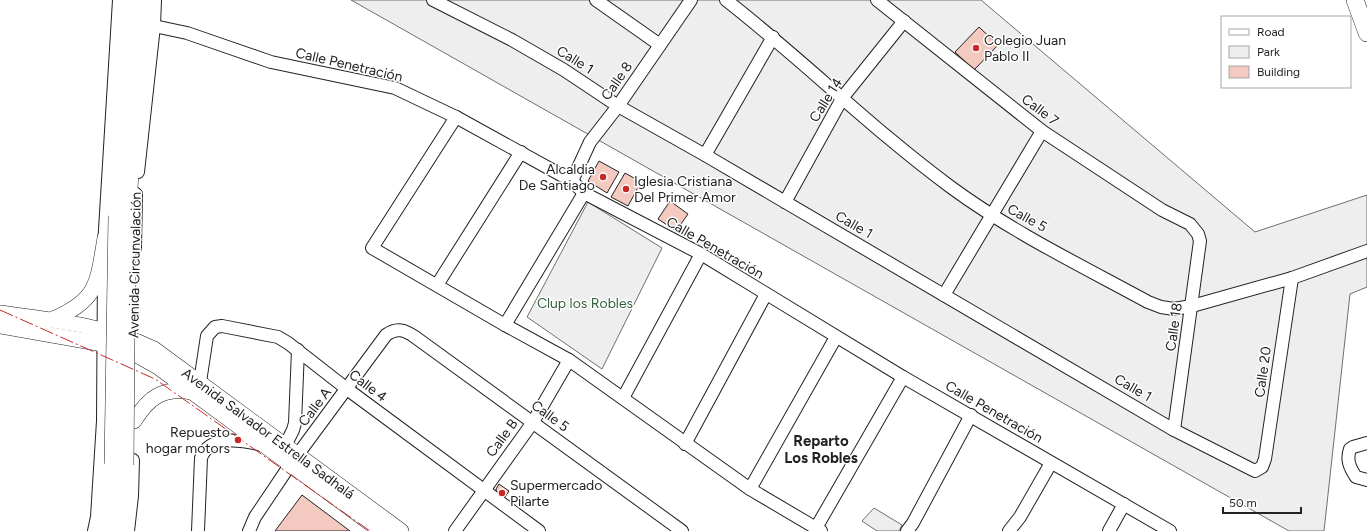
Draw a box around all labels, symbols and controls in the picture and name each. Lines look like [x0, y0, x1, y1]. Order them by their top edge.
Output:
legend [1221, 16, 1351, 88]
text: Road [1257, 25, 1285, 39]
place label: Colegio Juan Pablo II [984, 32, 1066, 65]
street label: Calle 1 [553, 42, 597, 78]
marker: Colegio Juan Pablo II [971, 43, 981, 53]
street label: Calle Penetración [294, 44, 404, 86]
text: Park [1257, 45, 1280, 59]
street label: Calle 8 [598, 58, 636, 104]
text: Building [1257, 65, 1300, 79]
street label: Calle 14 [806, 74, 846, 125]
street label: Calle 7 [1018, 91, 1062, 130]
place label: Alcaldia De Santiago [519, 161, 595, 194]
marker: Alcaldia De Santiago [598, 172, 608, 182]
place label: Iglesia Cristiana Del Primer Amor [634, 173, 736, 206]
marker: Iglesia Cristiana Del Primer Amor [621, 184, 631, 194]
street label: Avenida Circunvalación [125, 192, 145, 338]
street label: Calle 5 [1004, 200, 1050, 236]
street label: Calle 1 [832, 208, 876, 242]
street label: Calle Penetración [663, 213, 767, 283]
park label: Clup los Robles [537, 295, 633, 312]
street label: Calle 18 [1162, 302, 1186, 352]
street label: Calle 20 [1251, 345, 1275, 399]
street label: Avenida Salvador Estrella Sadhalá [179, 364, 358, 502]
street label: Calle 4 [346, 366, 391, 406]
street label: Calle 1 [1111, 371, 1155, 405]
street label: Calle Penetración [942, 377, 1046, 447]
street label: Calle A [295, 384, 335, 430]
street label: Calle 5 [528, 397, 572, 435]
street label: Calle B [482, 416, 522, 460]
place label: Repuesto hogar motors [146, 424, 230, 457]
district label: Reparto Los Robles [784, 432, 858, 467]
marker: Repuesto hogar motors [233, 435, 243, 445]
place label: Supermercado Pilarte [510, 477, 602, 510]
marker: Supermercado Pilarte [497, 488, 507, 498]
scale bar [1223, 489, 1301, 515]
text: 50 m [1229, 496, 1257, 510]

